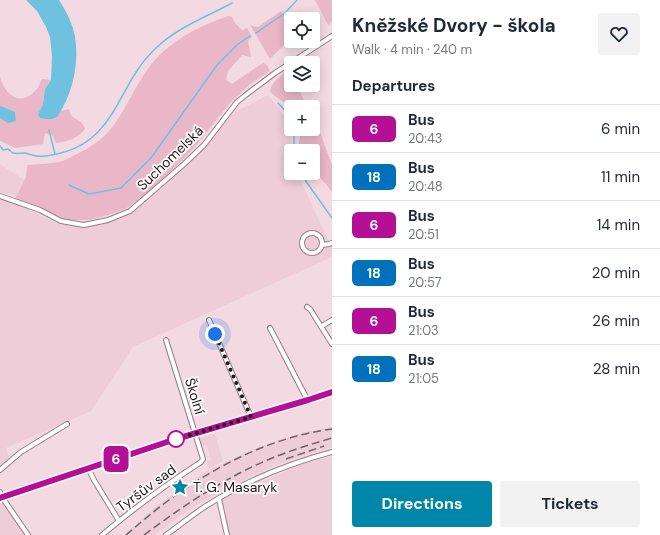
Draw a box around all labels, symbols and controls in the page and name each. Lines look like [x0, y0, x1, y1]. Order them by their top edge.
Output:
map controls [284, 12, 320, 180]
button: locate [284, 12, 320, 48]
text: Kněžské Dvory - škola [352, 13, 556, 38]
button: heart [598, 13, 640, 55]
text: Walk · 4 min · 240 m [352, 41, 472, 58]
button: layers [284, 56, 320, 92]
text: Departures [352, 76, 435, 96]
button: + [284, 100, 320, 136]
text: Bus [408, 110, 435, 130]
text: 6 min [601, 119, 640, 139]
text: 6 [370, 120, 378, 138]
street label: Suchomelská [133, 122, 207, 194]
text: 20:43 [408, 130, 442, 147]
button: − [284, 144, 320, 180]
text: Bus [408, 158, 435, 178]
text: 11 min [601, 167, 640, 187]
text: 18 [367, 168, 381, 186]
text: 20:48 [408, 178, 443, 195]
text: Bus [408, 206, 435, 226]
text: 14 min [597, 215, 640, 235]
text: 6 [370, 216, 378, 234]
text: 20:51 [408, 226, 439, 243]
text: Bus [408, 254, 435, 274]
text: 20 min [592, 263, 640, 283]
text: 18 [367, 264, 381, 282]
text: 20:57 [408, 274, 442, 291]
text: Bus [408, 302, 435, 322]
text: 26 min [592, 311, 640, 331]
text: 6 [370, 312, 378, 330]
text: 21:03 [408, 322, 439, 339]
your location [205, 324, 225, 344]
text: Bus [408, 350, 435, 370]
text: 28 min [593, 359, 640, 379]
text: 18 [367, 360, 381, 378]
text: 21:05 [408, 370, 439, 387]
street label: Školní [181, 376, 209, 417]
unlabelled marker [167, 430, 185, 448]
line badge: 6 [103, 446, 129, 472]
text: 6 [112, 450, 120, 468]
street label: Tyršův sad [113, 460, 179, 516]
place icon: T. G. Masaryk [170, 477, 190, 497]
place label: T. G. Masaryk [193, 478, 277, 496]
button: Directions [352, 481, 492, 527]
button: Tickets [500, 481, 640, 527]

